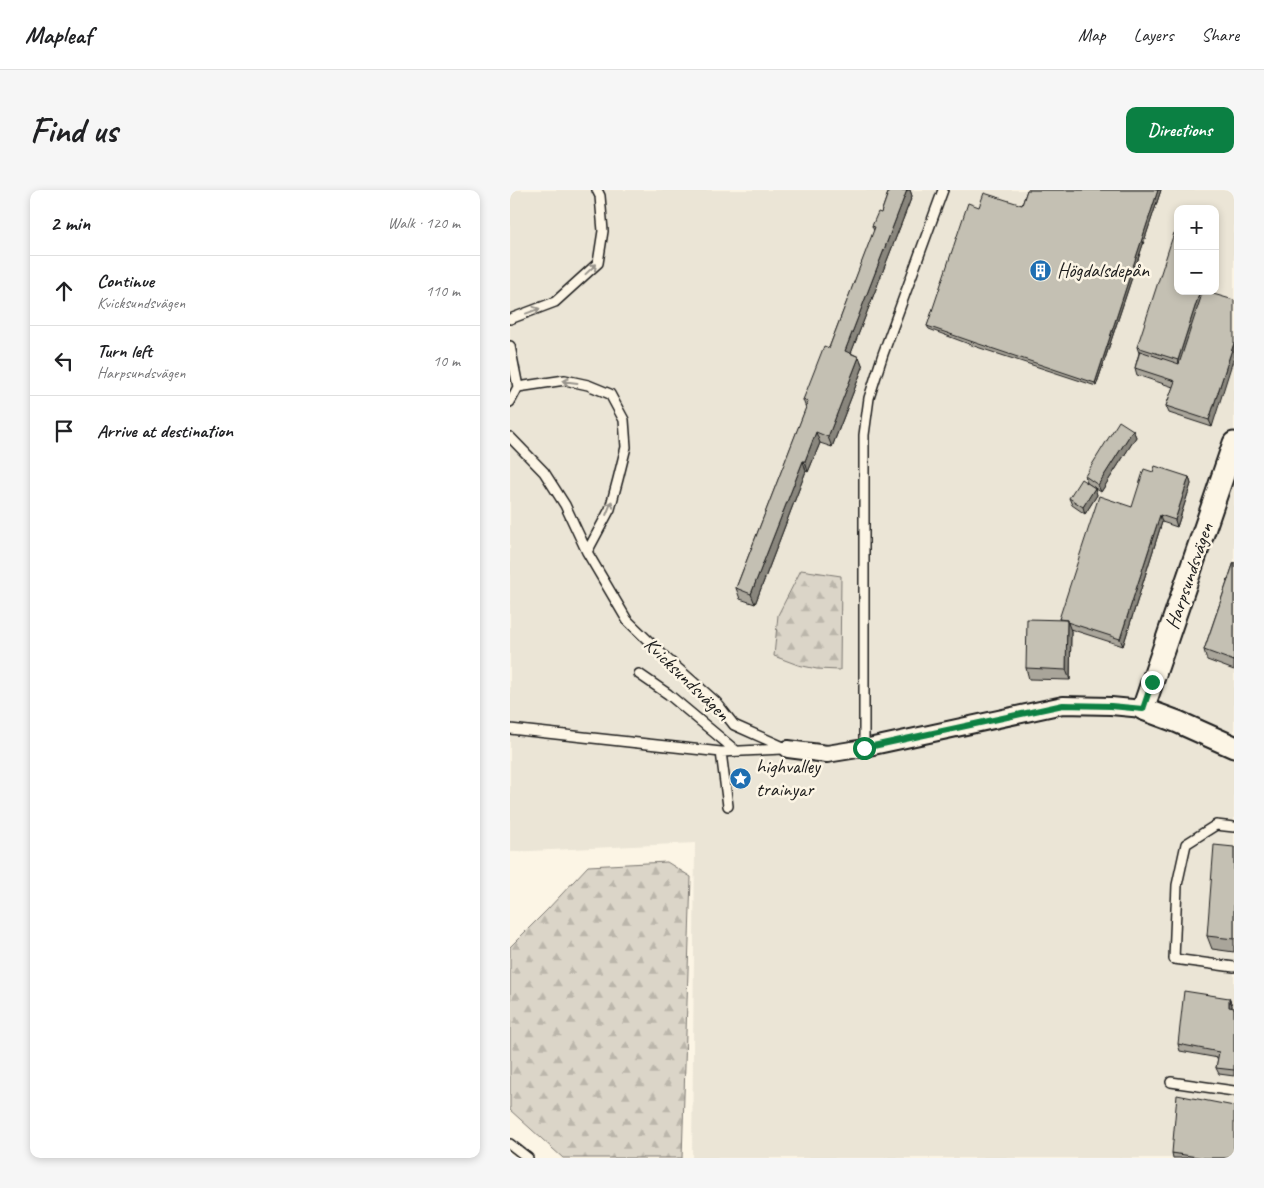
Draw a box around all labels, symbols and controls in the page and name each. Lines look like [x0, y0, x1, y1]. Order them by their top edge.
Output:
text: Mapleaf [25, 20, 92, 50]
text: Map [1078, 24, 1106, 46]
text: Layers [1134, 24, 1173, 46]
text: Share [1201, 24, 1239, 46]
button: Directions [1126, 107, 1234, 153]
text: Find us [30, 108, 117, 153]
map controls [1174, 205, 1219, 295]
button: + [1174, 205, 1219, 250]
text: 2 min [50, 210, 90, 236]
text: Walk · 120 m [388, 213, 460, 233]
button: − [1174, 250, 1219, 295]
building icon: Högdalsdepån [1029, 258, 1053, 282]
place label: Högdalsdepån [1057, 258, 1150, 283]
one-way arrow [585, 263, 597, 275]
text: Continue [97, 269, 154, 293]
icon: ahead [50, 277, 78, 305]
text: 110 m [426, 281, 460, 301]
text: Kvicksundsvägen [97, 293, 185, 313]
one-way arrow [524, 305, 540, 315]
text: Turn left [97, 339, 152, 363]
icon: left [50, 347, 78, 375]
text: 10 m [433, 351, 460, 371]
text: Harpsundsvägen [97, 363, 186, 383]
one-way arrow [562, 377, 578, 387]
icon: arrive [50, 417, 78, 445]
text: Arrive at destination [97, 419, 233, 443]
one-way arrow [605, 501, 614, 516]
street label: Harpsundsvägen [1159, 519, 1219, 632]
street label: Kvicksundsvägen [639, 632, 736, 727]
route end [1141, 671, 1164, 694]
route start [853, 737, 876, 760]
place label: highvalley trainyar [756, 754, 822, 802]
place icon: highvalley trainyar [728, 766, 752, 790]

